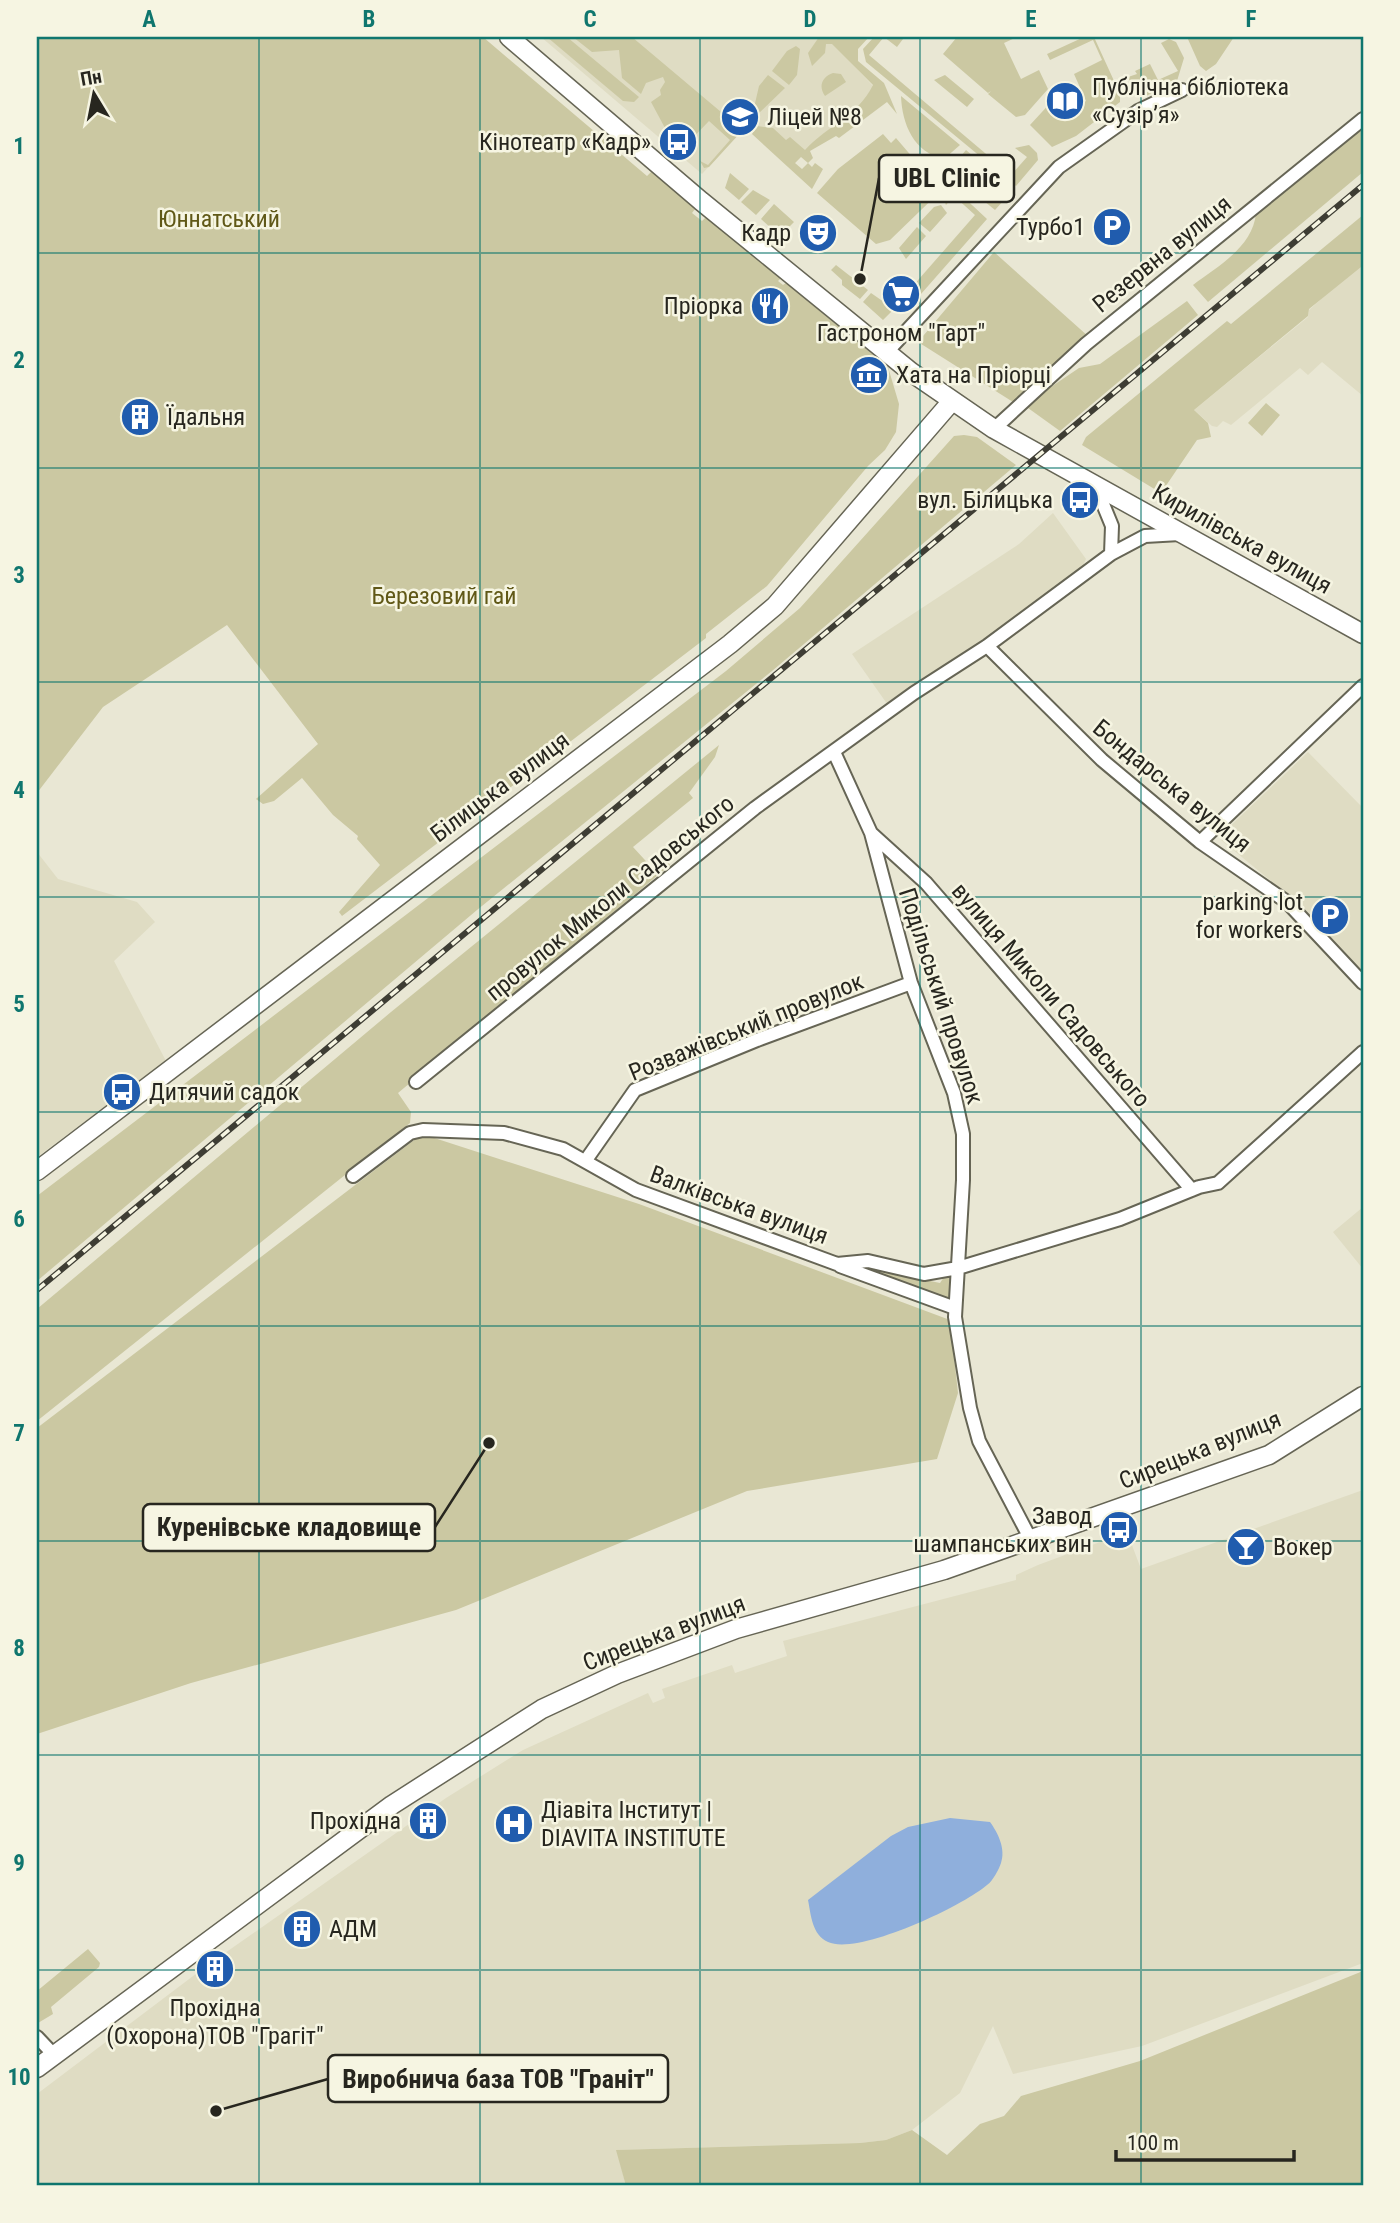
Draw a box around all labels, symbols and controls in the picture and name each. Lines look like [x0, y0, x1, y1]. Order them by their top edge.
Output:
text: A [142, 6, 156, 33]
text: B [363, 6, 375, 33]
text: C [583, 6, 597, 33]
text: D [804, 6, 817, 33]
text: E [1025, 6, 1037, 33]
text: F [1246, 6, 1257, 33]
north arrow [60, 60, 130, 130]
text: Пн [79, 65, 104, 91]
place label: Публічна бібліотека «Сузір’я» [1092, 73, 1289, 129]
library icon: Публічна бібліотека «Сузір’я» [1044, 80, 1086, 122]
school or university icon: Ліцей №8 [719, 96, 761, 138]
place label: Ліцей №8 [767, 103, 862, 131]
bus stop icon: Кінотеатр «Кадр» [657, 121, 699, 163]
place label: Кінотеатр «Кадр» [479, 128, 651, 156]
text: 1 [13, 133, 25, 160]
callout: UBL Clinic [879, 155, 1014, 202]
text: UBL Clinic [893, 163, 1001, 193]
street label: Резервна вулиця [1087, 190, 1237, 318]
park label: Юннатський [158, 205, 280, 233]
parking icon: Турбо1 [1091, 206, 1133, 248]
theatre icon: Кадр [797, 212, 839, 254]
place label: Турбо1 [1016, 213, 1085, 241]
place label: Кадр [741, 219, 791, 247]
supermarket icon: Гастроном "Гарт" [880, 273, 922, 315]
restaurant icon: Пріорка [749, 285, 791, 327]
place label: Пріорка [664, 292, 743, 320]
place label: Гастроном "Гарт" [817, 319, 985, 347]
text: 2 [13, 347, 25, 374]
museum icon: Хата на Пріорці [848, 354, 890, 396]
place label: Хата на Пріорці [896, 361, 1051, 389]
building icon: Їдальня [119, 396, 161, 438]
place label: Їдальня [166, 403, 245, 431]
street label: Кирилівська вулиця [1147, 478, 1337, 600]
bus stop icon: вул. Білицька [1059, 479, 1101, 521]
place label: вул. Білицька [917, 486, 1053, 514]
text: 3 [13, 562, 25, 589]
park label: Березовий гай [372, 582, 516, 610]
street label: Бондарська вулиця [1087, 714, 1257, 858]
street label: Білицька вулиця [425, 726, 575, 848]
text: 4 [13, 777, 25, 804]
street label: провулок Миколи Садовського [480, 789, 740, 1007]
street label: вулиця Миколи Садовського [946, 877, 1156, 1113]
street label: Подільський провулок [893, 884, 989, 1108]
place label: parking lot for workers [1195, 888, 1303, 944]
parking icon: parking lot for workers [1309, 895, 1351, 937]
street label: Розважівський провулок [625, 967, 868, 1087]
text: 5 [13, 991, 25, 1018]
bus stop icon: Дитячий садок [101, 1071, 143, 1113]
place label: Дитячий садок [149, 1078, 300, 1106]
street label: Валківська вулиця [646, 1160, 832, 1250]
text: 6 [13, 1206, 25, 1233]
street label: Сирецька вулиця [1115, 1405, 1285, 1495]
text: 7 [13, 1420, 25, 1447]
place label: Завод шампанських вин [913, 1502, 1092, 1558]
callout: Куренівське кладовище [143, 1504, 435, 1551]
bus stop icon: Завод шампанських вин [1098, 1509, 1140, 1551]
text: Куренівське кладовище [157, 1512, 421, 1542]
bar icon: Вокер [1225, 1526, 1267, 1568]
place label: Вокер [1273, 1533, 1333, 1561]
street label: Сирецька вулиця [579, 1589, 749, 1677]
text: 8 [13, 1635, 25, 1662]
place label: Діавіта Інститут | DIAVITA INSTITUTE [541, 1796, 726, 1852]
building icon: Прохідна [407, 1800, 449, 1842]
hospital icon: Діавіта Інститут | DIAVITA INSTITUTE [493, 1803, 535, 1845]
place label: Прохідна [310, 1807, 401, 1835]
text: 9 [13, 1850, 25, 1877]
building icon: АДМ [281, 1908, 323, 1950]
place label: АДМ [329, 1915, 377, 1943]
building icon: Прохідна (Охорона)ТОВ "Грагіт" [194, 1948, 236, 1990]
place label: Прохідна (Охорона)ТОВ "Грагіт" [106, 1994, 324, 2050]
callout: Виробнича база ТОВ "Граніт" [328, 2055, 668, 2102]
text: 10 [7, 2064, 31, 2091]
text: Виробнича база ТОВ "Граніт" [342, 2064, 654, 2094]
scale bar [1116, 2118, 1295, 2162]
text: 100 m [1127, 2131, 1179, 2155]

